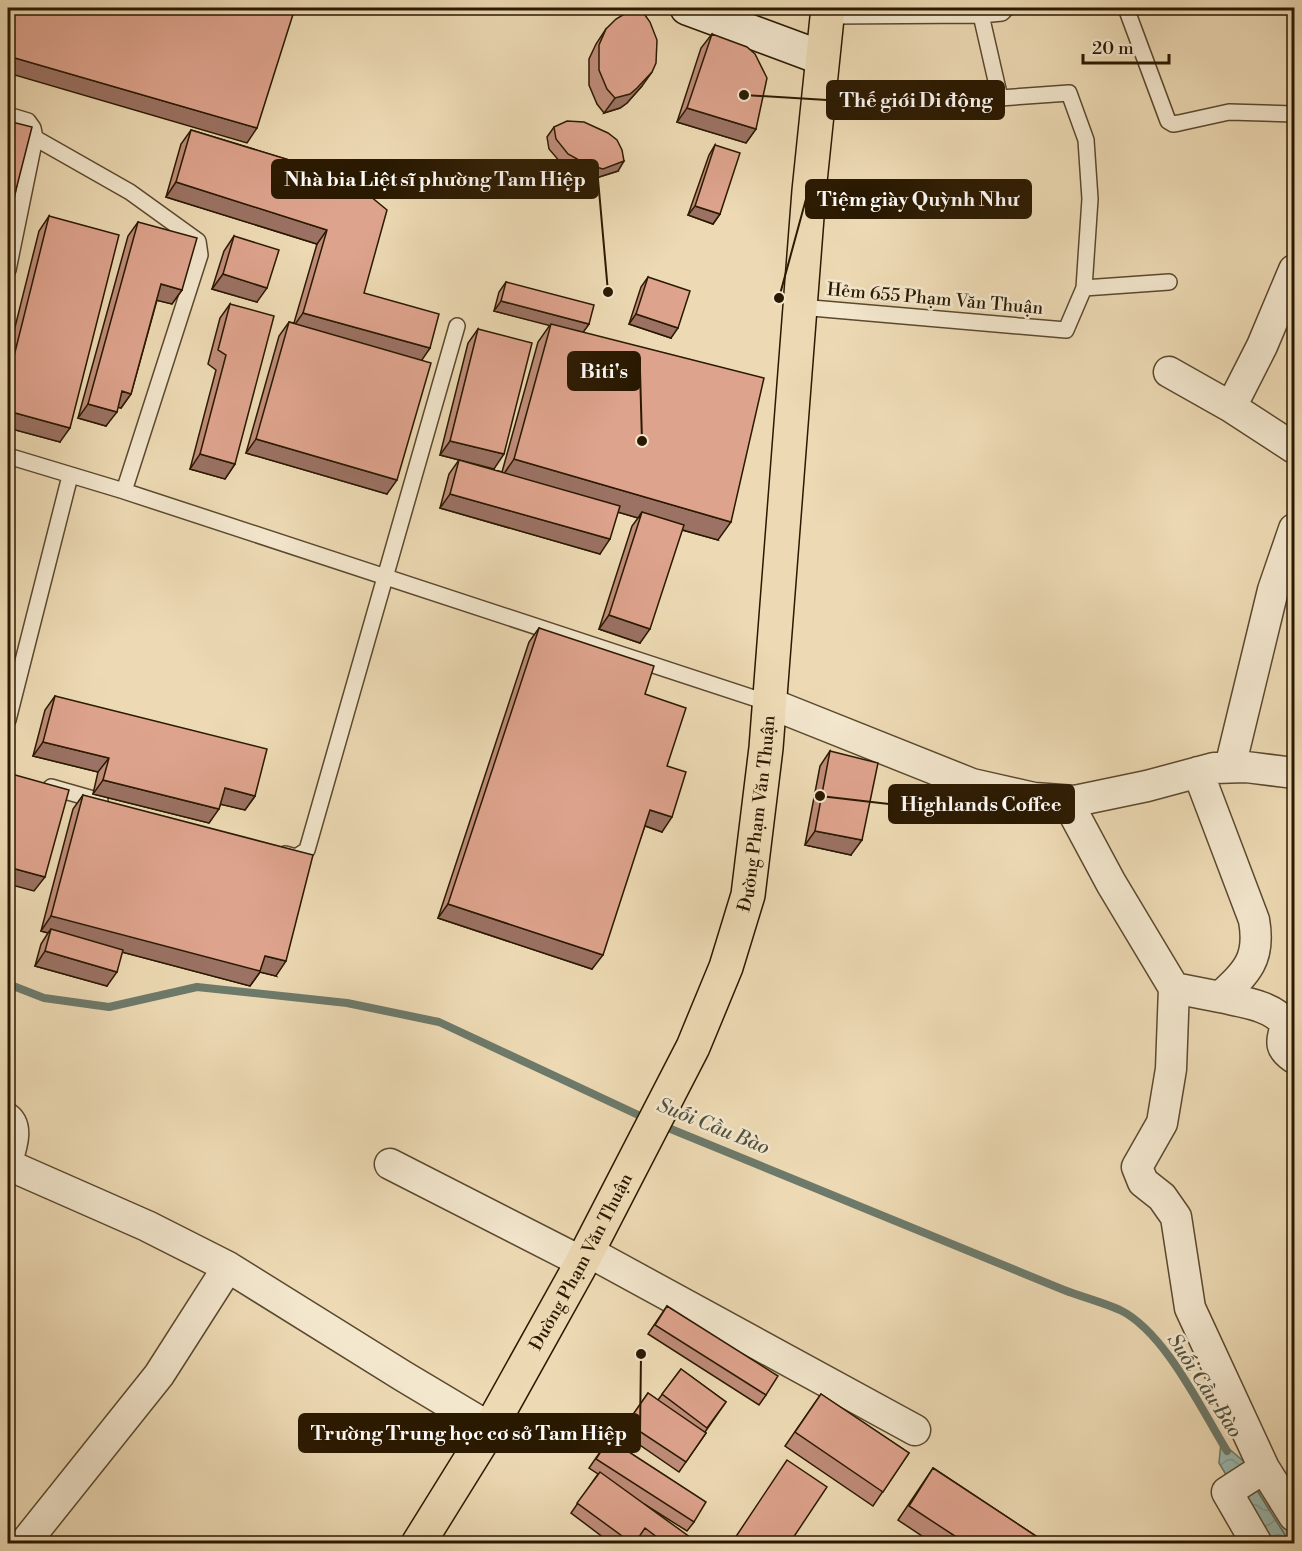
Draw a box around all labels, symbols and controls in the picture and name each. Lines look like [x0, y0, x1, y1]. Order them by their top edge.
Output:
scale bar [1083, 27, 1168, 65]
text: 20 m [1092, 37, 1134, 60]
callout: Thế giới Di động [827, 81, 1004, 119]
text: Thế giới Di động [839, 89, 993, 114]
callout: Nhà bia Liệt sĩ phường Tam Hiệp [272, 160, 598, 198]
text: Nhà bia Liệt sĩ phường Tam Hiệp [284, 168, 586, 193]
callout: Tiệm giày Quỳnh Như [806, 180, 1031, 218]
text: Tiệm giày Quỳnh Như [817, 188, 1020, 213]
street label: Hẻm 655 Phạm Văn Thuận [826, 278, 1044, 320]
callout: Biti's [568, 352, 640, 390]
text: Biti's [580, 360, 628, 385]
street label: Đường Phạm Văn Thuận [732, 714, 780, 915]
callout: Highlands Coffee [889, 785, 1074, 823]
text: Highlands Coffee [901, 793, 1062, 818]
water label: Suối Cầu Bào [653, 1093, 773, 1161]
street label: Đường Phạm Văn Thuận [524, 1169, 638, 1354]
water label: Suối Cầu Bào [1161, 1329, 1247, 1443]
callout: Trường Trung học cơ sở Tam Hiệp [299, 1414, 640, 1452]
text: Trường Trung học cơ sở Tam Hiệp [311, 1422, 627, 1447]

